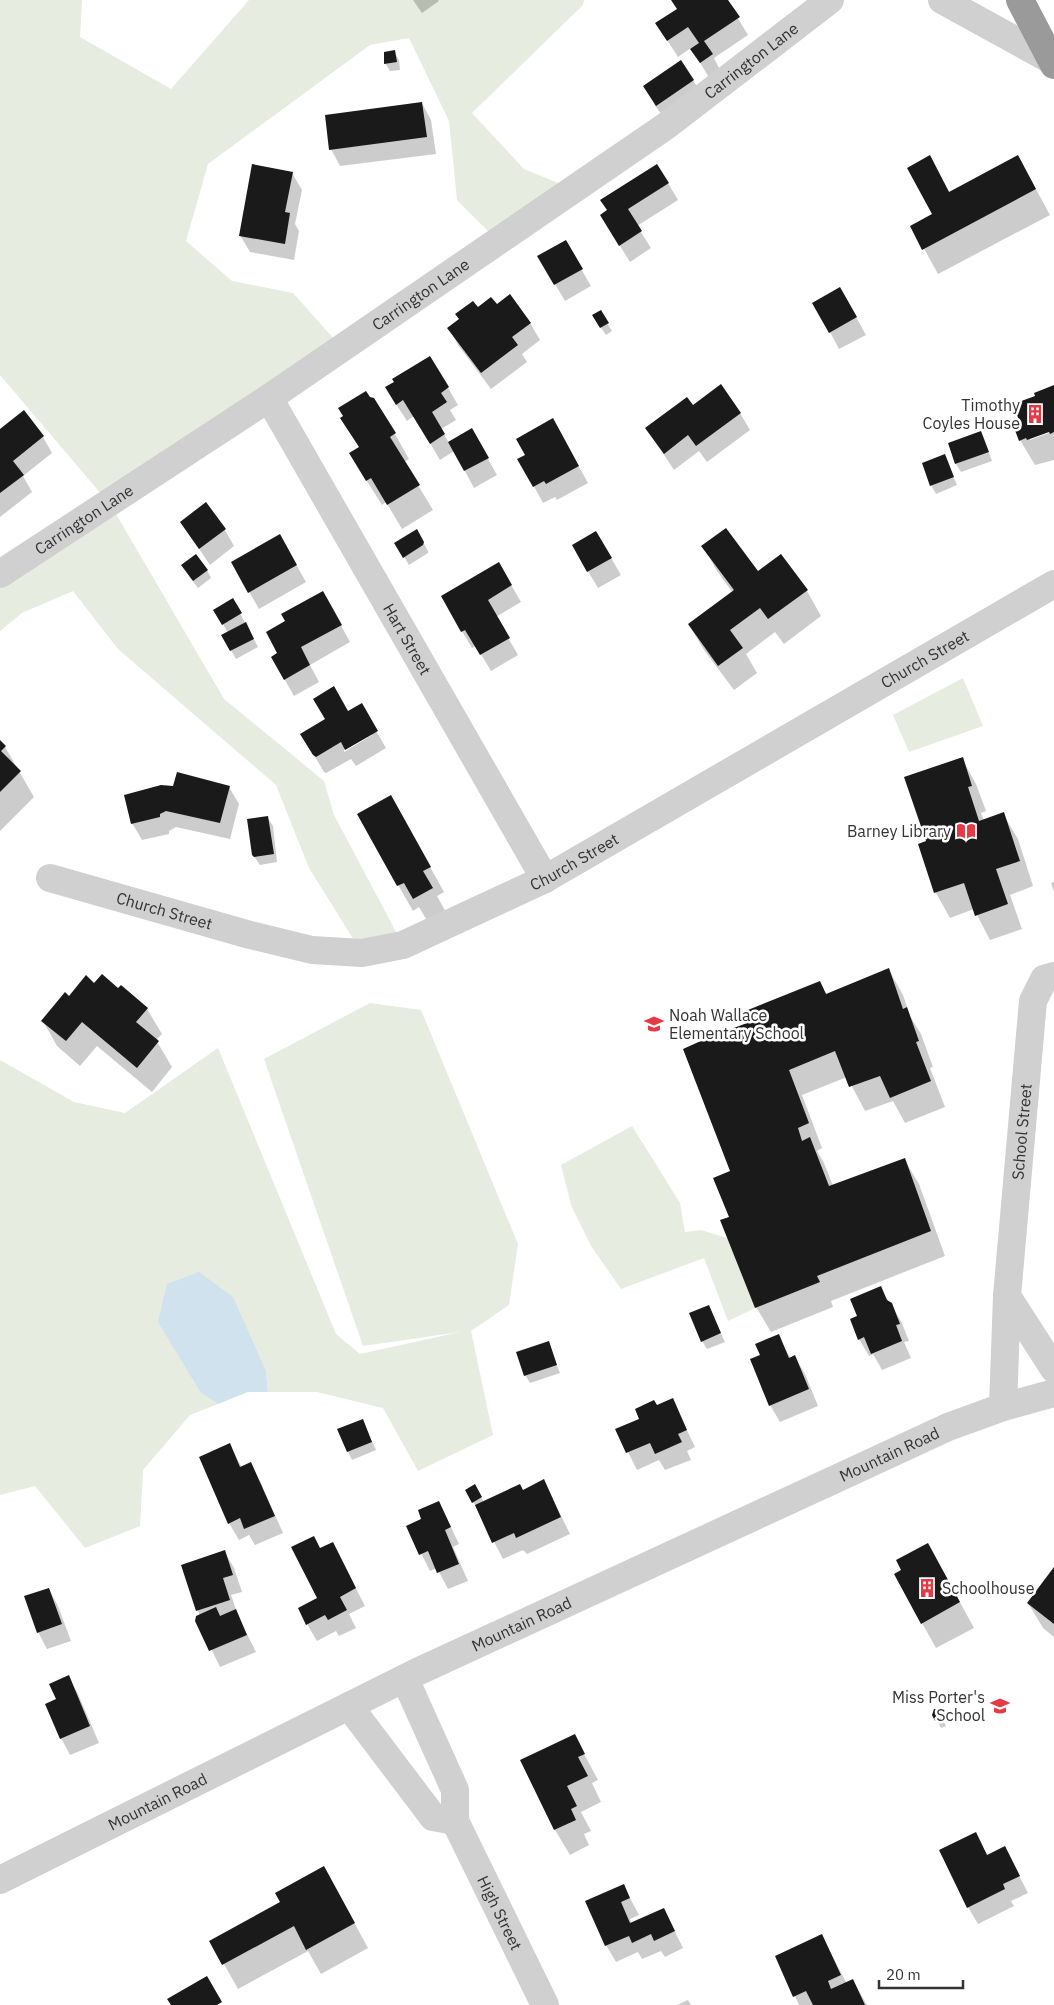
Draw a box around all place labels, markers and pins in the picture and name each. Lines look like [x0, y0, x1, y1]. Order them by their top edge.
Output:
place label: Timothy Coyles House [923, 395, 1020, 433]
building icon: Timothy Coyles House [1024, 403, 1046, 425]
library icon: Barney Library [955, 820, 977, 842]
place label: Barney Library [847, 821, 951, 841]
place label: Noah Wallace Elementary School [669, 1005, 804, 1043]
school or university icon: Noah Wallace Elementary School [643, 1013, 665, 1035]
building icon: Schoolhouse [916, 1577, 938, 1599]
place label: Schoolhouse [942, 1578, 1035, 1598]
place label: Miss Porter's School [892, 1687, 985, 1725]
school or university icon: Miss Porter's School [989, 1695, 1011, 1717]

